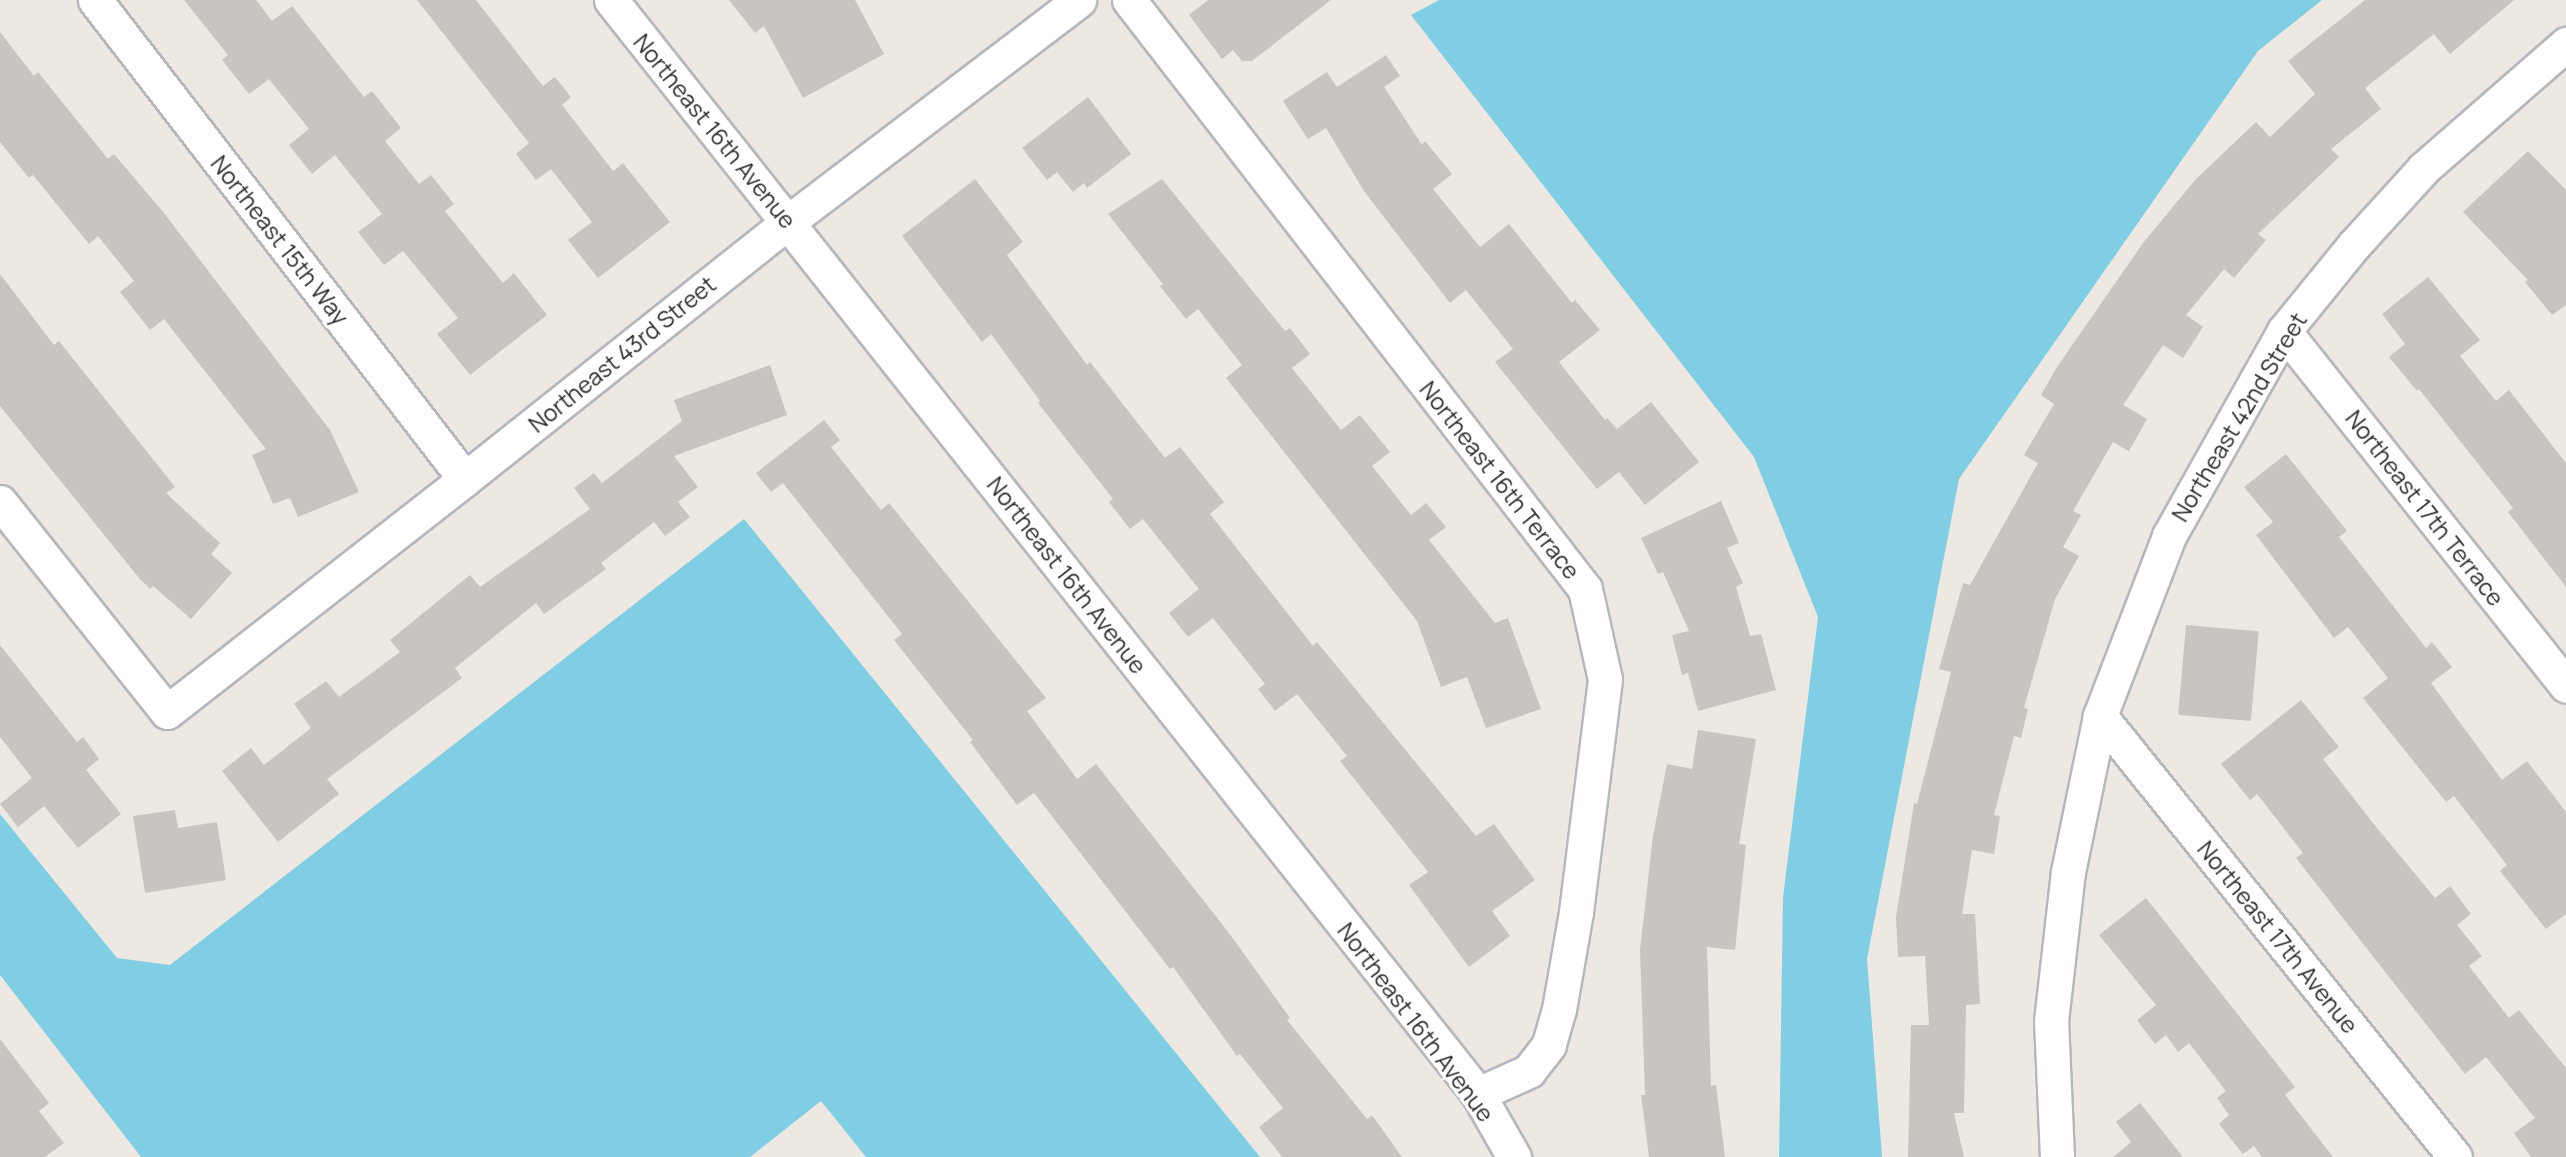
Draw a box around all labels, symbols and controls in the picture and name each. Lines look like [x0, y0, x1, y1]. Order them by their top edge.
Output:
street label: Northeast 16th Avenue [628, 28, 802, 234]
street label: Northeast 15th Way [205, 150, 355, 330]
street label: Northeast 43rd Street [523, 270, 721, 438]
street label: Northeast 42nd Street [2166, 308, 2312, 526]
street label: Northeast 16th Terrace [1414, 376, 1586, 584]
street label: Northeast 17th Terrace [2340, 405, 2510, 611]
street label: Northeast 16th Avenue [982, 471, 1152, 679]
street label: Northeast 17th Avenue [2192, 835, 2364, 1039]
street label: Northeast 16th Avenue [1332, 917, 1500, 1127]

